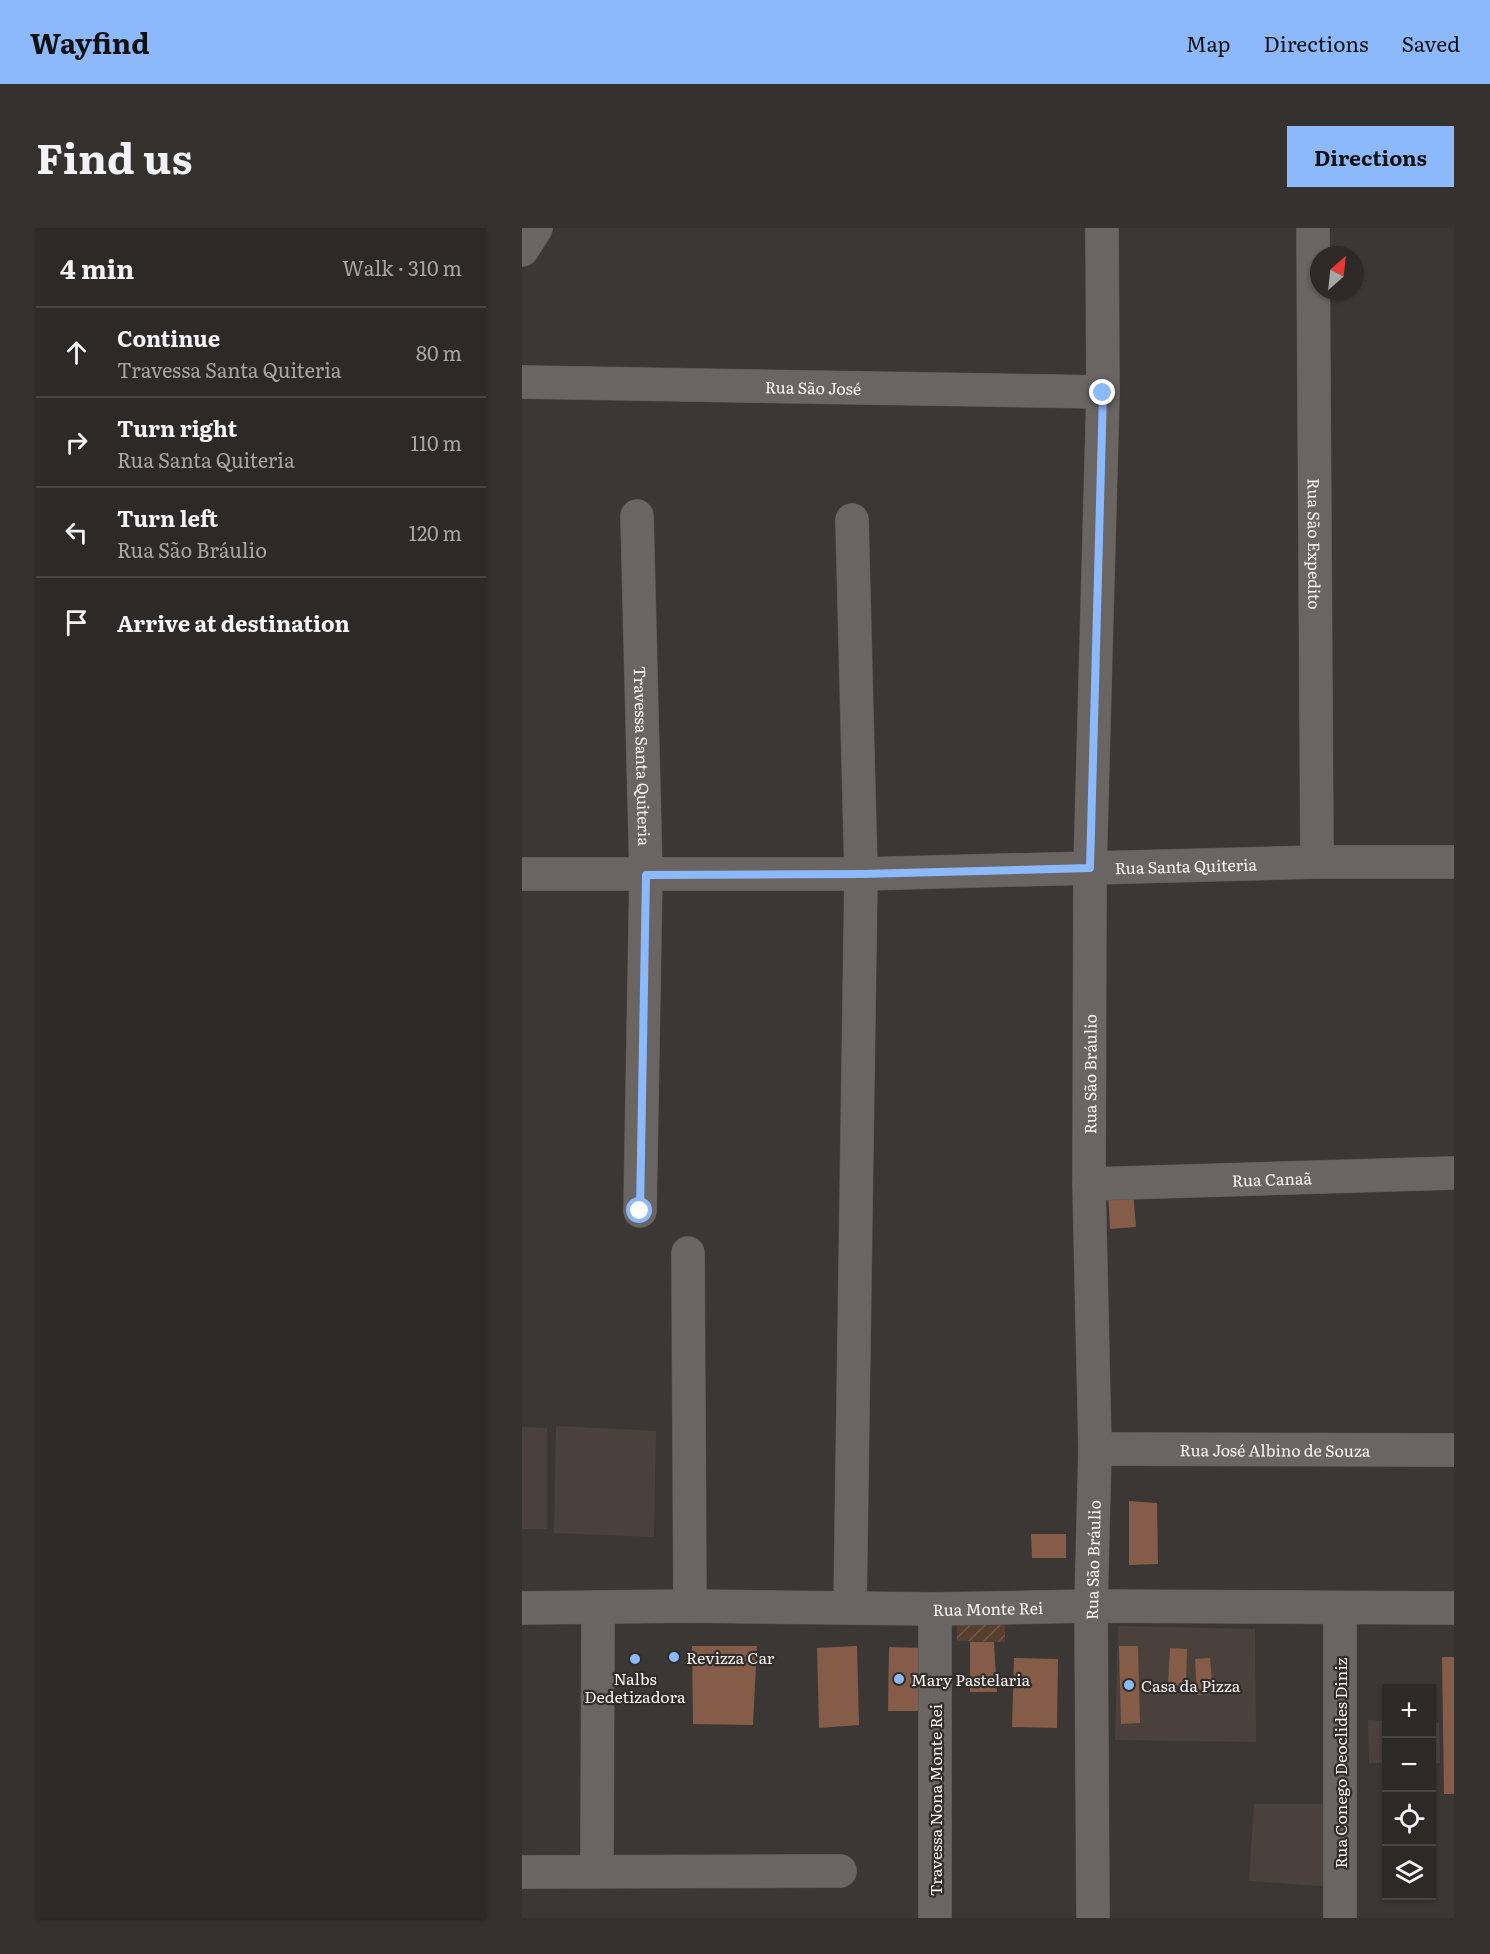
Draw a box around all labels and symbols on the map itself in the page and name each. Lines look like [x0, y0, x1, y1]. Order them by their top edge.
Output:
north arrow [1310, 246, 1364, 300]
street label: Rua São José [765, 374, 861, 400]
route end [1089, 379, 1115, 405]
street label: Rua São Expedito [1303, 478, 1327, 610]
street label: Travessa Santa Quiteria [629, 666, 657, 847]
street label: Rua Santa Quiteria [1114, 852, 1258, 879]
street label: Rua São Bráulio [1077, 1014, 1102, 1134]
street label: Rua Canaã [1231, 1165, 1313, 1192]
route start [626, 1197, 652, 1223]
street label: Rua José Albino de Souza [1180, 1437, 1371, 1462]
street label: Rua São Bráulio [1079, 1500, 1106, 1620]
street label: Rua Monte Rei [932, 1595, 1043, 1621]
place label: Revizza Car [686, 1645, 775, 1669]
marker: Revizza Car [667, 1650, 681, 1664]
marker: Nalbs Dedetizadora [628, 1652, 642, 1666]
street label: Rua Conego Deoclides Diniz [1328, 1657, 1352, 1869]
place label: Nalbs Dedetizadora [584, 1666, 686, 1708]
place label: Mary Pastelaria [911, 1667, 1031, 1691]
marker: Mary Pastelaria [892, 1672, 906, 1686]
place label: Casa da Pizza [1141, 1673, 1241, 1697]
marker: Casa da Pizza [1122, 1678, 1136, 1692]
street label: Travessa Nona Monte Rei [923, 1704, 947, 1896]

